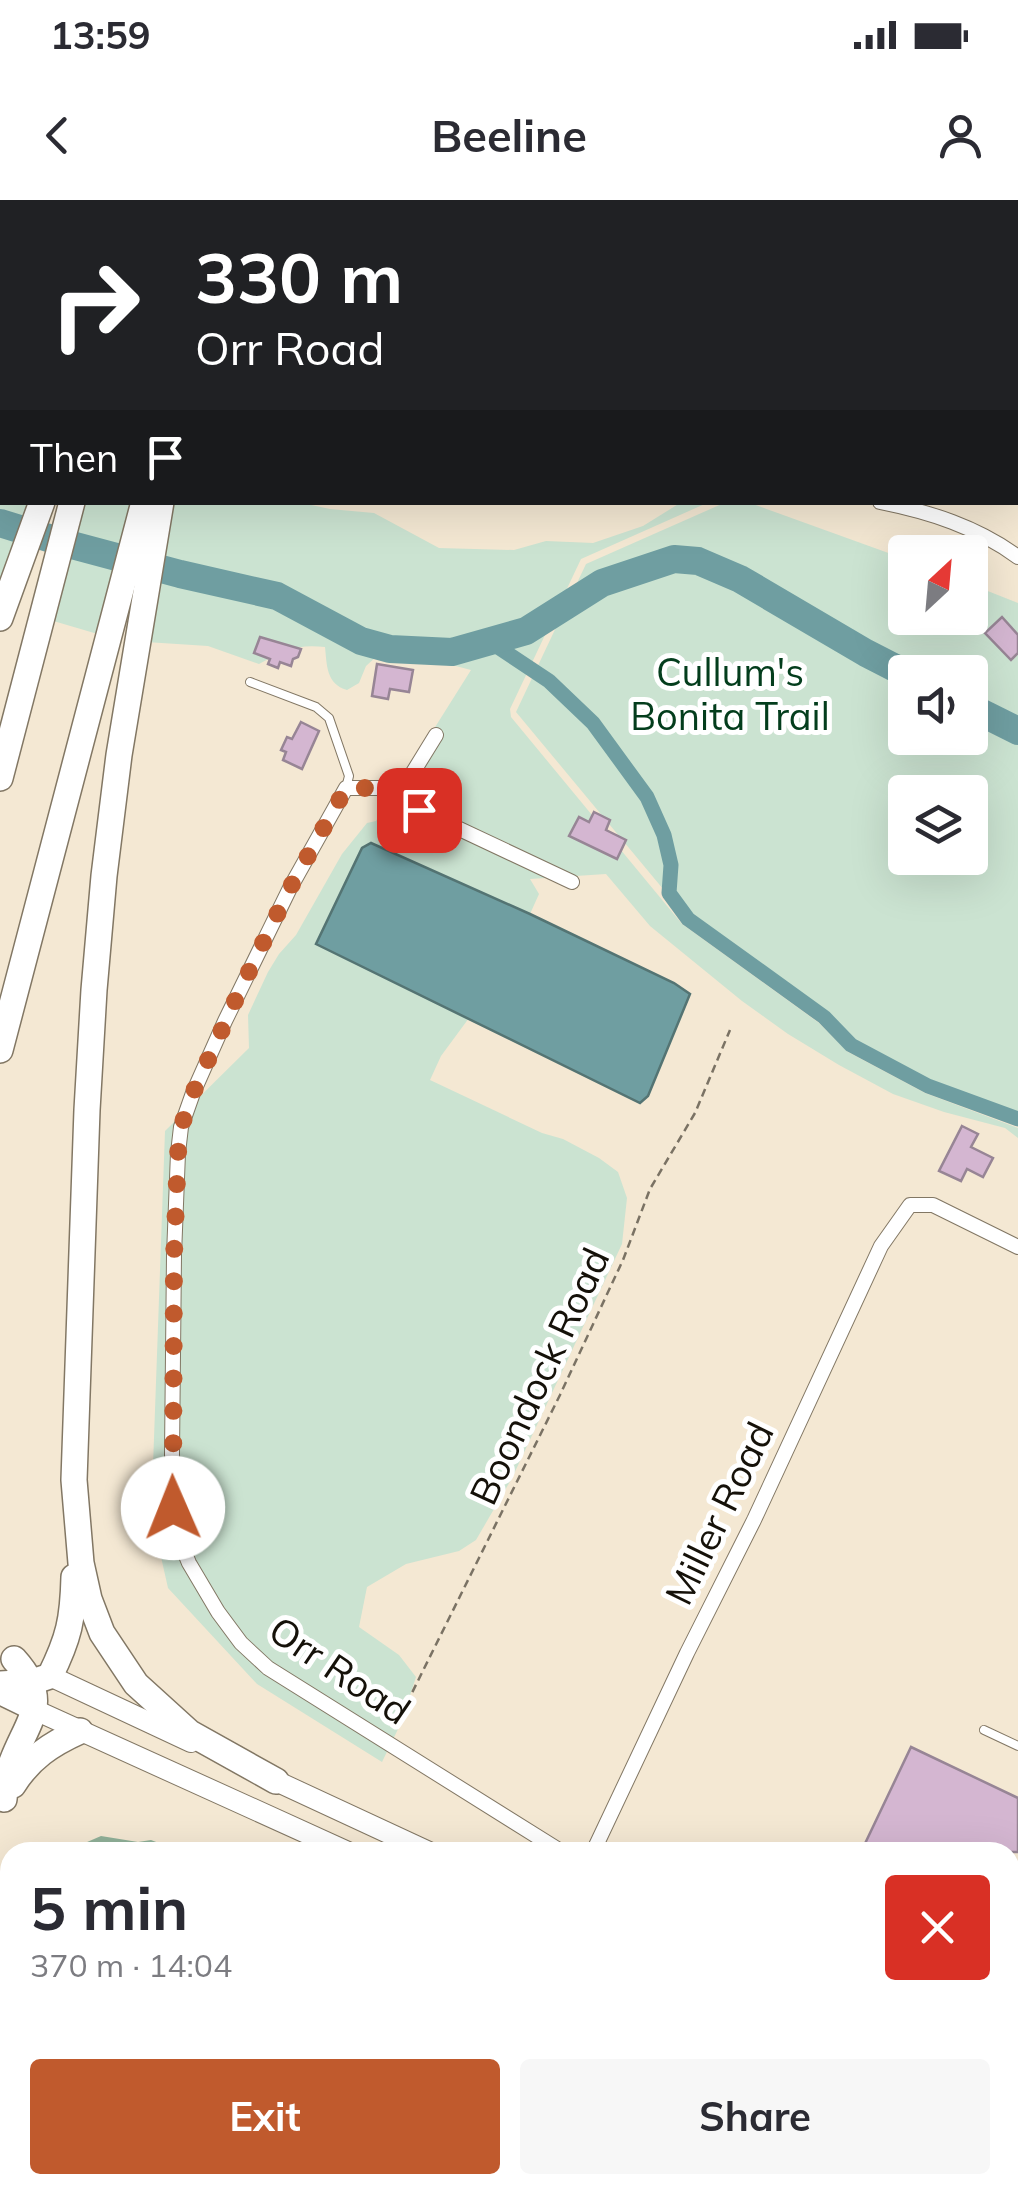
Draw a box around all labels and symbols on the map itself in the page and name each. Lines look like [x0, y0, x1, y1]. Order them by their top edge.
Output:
north arrow [888, 535, 988, 635]
park label: Cullum's Bonita Trail [630, 648, 830, 740]
pin [377, 768, 462, 853]
street label: Boondock Road [459, 1240, 619, 1512]
street label: Miller Road [654, 1414, 784, 1612]
position arrow [121, 1456, 225, 1560]
street label: Orr Road [260, 1605, 420, 1735]

